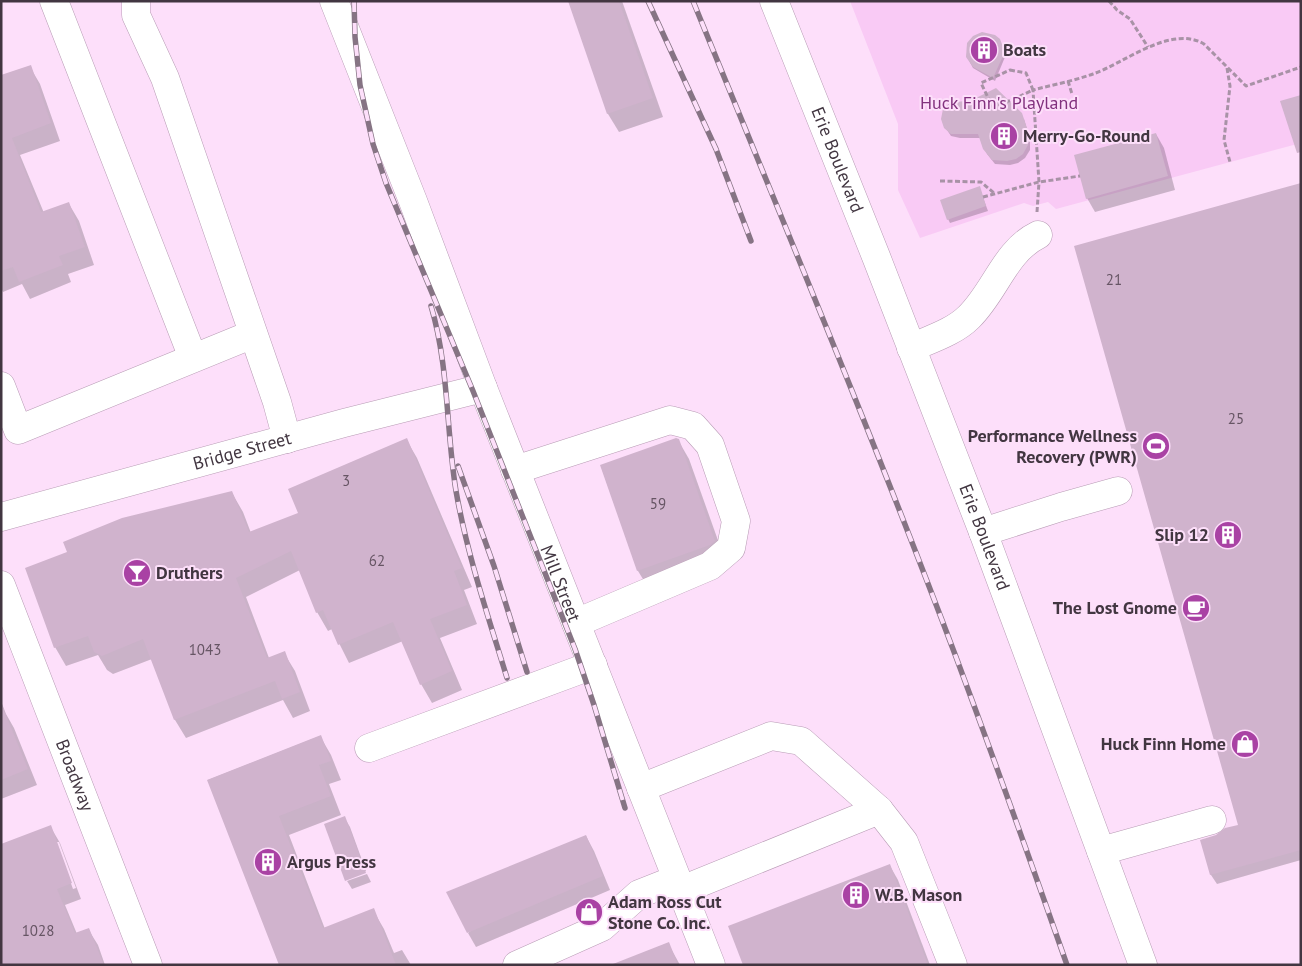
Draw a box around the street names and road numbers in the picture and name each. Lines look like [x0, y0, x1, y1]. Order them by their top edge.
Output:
street label: Erie Boulevard [806, 103, 869, 216]
street label: Bridge Street [190, 426, 294, 475]
street label: Erie Boulevard [954, 480, 1016, 593]
street label: Mill Street [535, 542, 586, 625]
street label: Broadway [51, 736, 100, 815]

